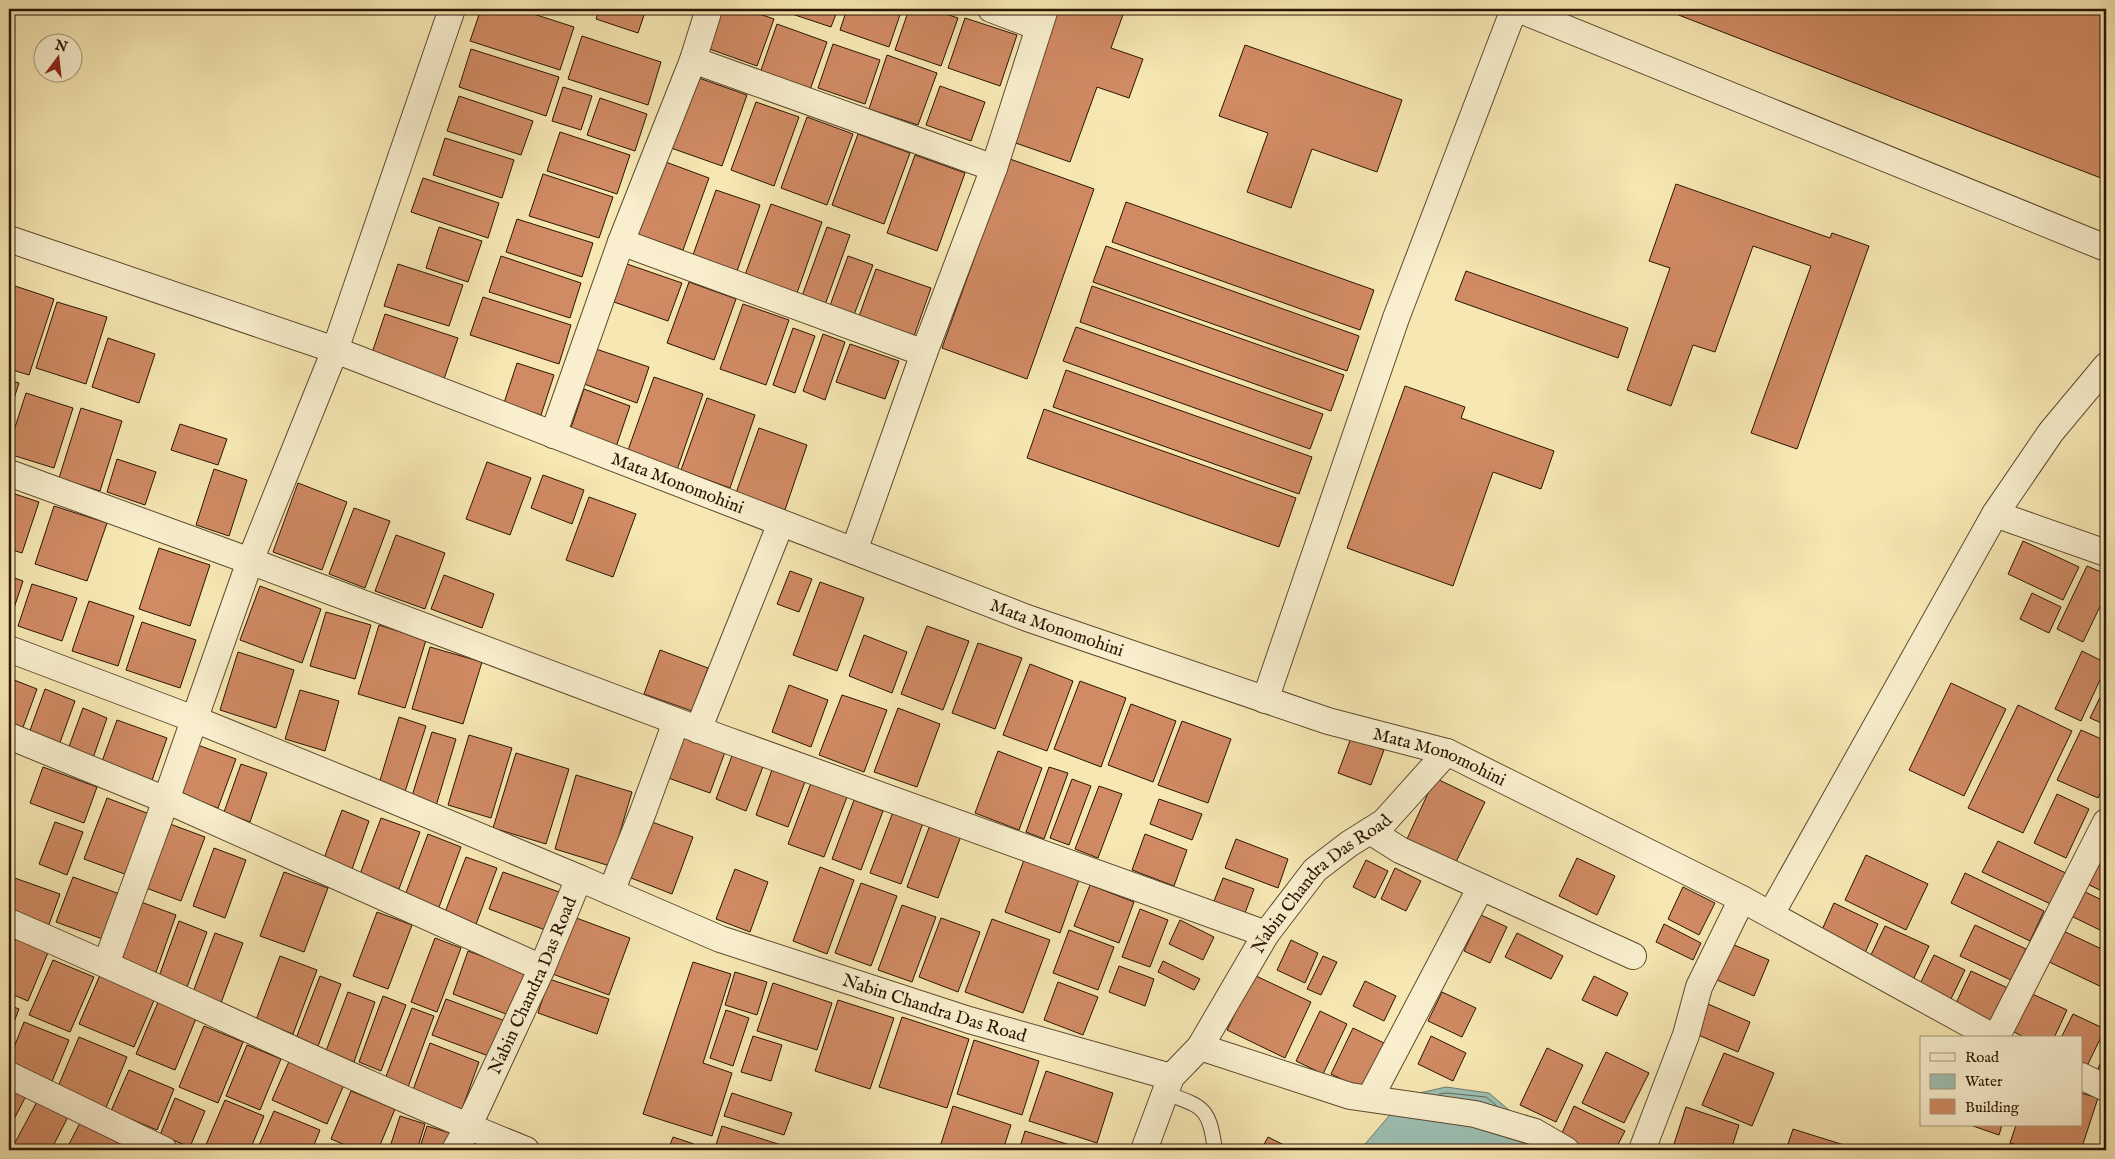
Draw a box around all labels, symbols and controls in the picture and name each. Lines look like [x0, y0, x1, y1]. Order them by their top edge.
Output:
north arrow [32, 32, 82, 82]
text: N [52, 36, 69, 57]
street label: Mata Monomohini [608, 448, 747, 520]
street label: Mata Monomohini [986, 595, 1127, 663]
street label: Mata Monomohini [1370, 723, 1510, 793]
street label: Nabin Chandra Das Road [1247, 810, 1398, 958]
street label: Nabin Chandra Das Road [484, 893, 583, 1078]
street label: Nabin Chandra Das Road [839, 970, 1029, 1049]
legend [1920, 1036, 2082, 1126]
text: Road [1965, 1048, 2000, 1067]
text: Water [1965, 1072, 2003, 1091]
text: Building [1965, 1098, 2020, 1117]

